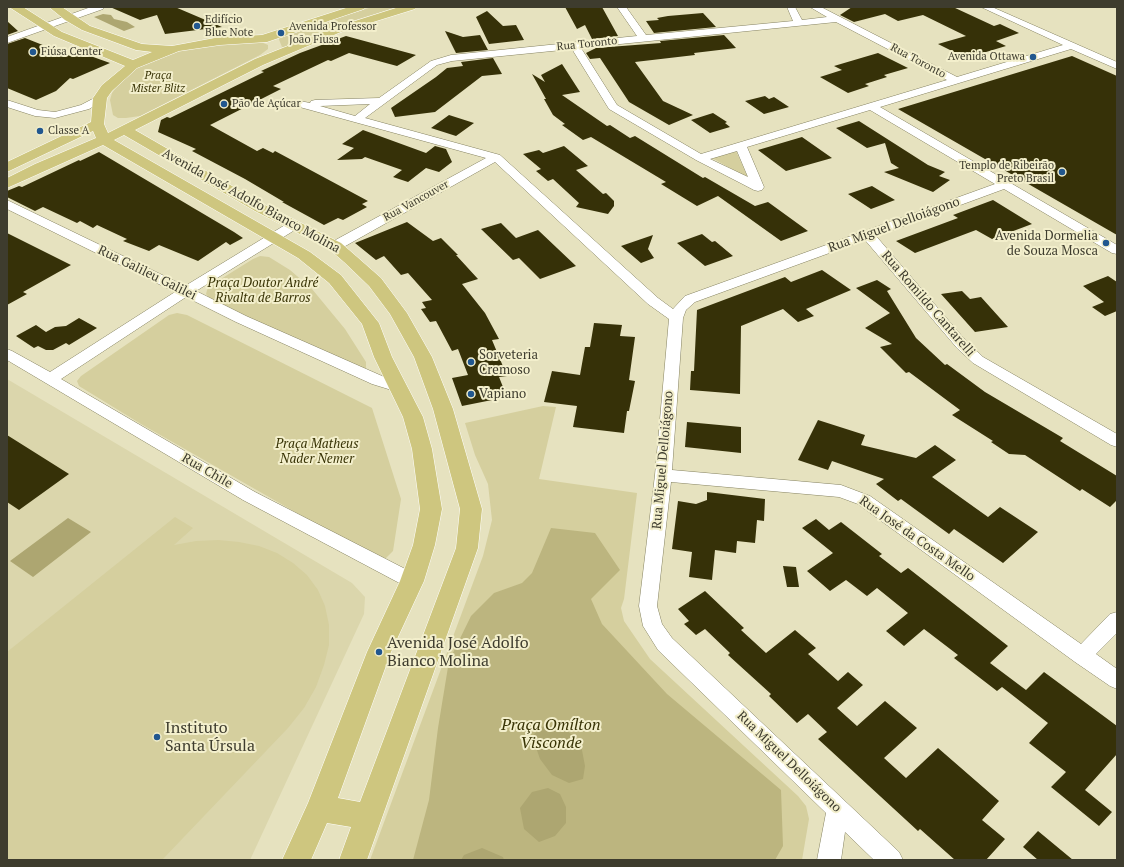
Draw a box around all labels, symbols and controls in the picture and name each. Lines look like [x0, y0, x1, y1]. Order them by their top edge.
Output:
place label: Edifício Blue Note [205, 13, 253, 39]
place label: Avenida Professor João Fiusa [289, 20, 377, 46]
marker: Edifício Blue Note [192, 21, 202, 31]
marker: Avenida Professor João Fiusa [276, 28, 286, 38]
street label: Rua Toronto [556, 34, 618, 54]
street label: Rua Toronto [888, 41, 948, 81]
place label: Fiúsa Center [41, 45, 102, 59]
marker: Fiúsa Center [28, 47, 38, 57]
place label: Avenida Ottawa [948, 50, 1025, 64]
marker: Avenida Ottawa [1028, 52, 1038, 62]
park label: Praça Mister Blitz [131, 69, 185, 95]
place label: Pão de Açúcar [232, 97, 301, 111]
marker: Pão de Açúcar [219, 99, 229, 109]
place label: Classe A [48, 124, 89, 138]
marker: Classe A [35, 126, 45, 136]
street label: Avenida José Adolfo Bianco Molina [159, 145, 343, 257]
place label: Templo de Ribeirão Preto Brasil [959, 159, 1054, 185]
marker: Templo de Ribeirão Preto Brasil [1057, 167, 1067, 177]
street label: Rua Vancouver [381, 178, 451, 224]
street label: Rua Miguel Delloiágono [826, 194, 962, 256]
place label: Avenida Dormelia de Souza Mosca [995, 228, 1098, 259]
marker: Avenida Dormelia de Souza Mosca [1101, 238, 1111, 248]
street label: Rua Galileu Galilei [95, 242, 199, 304]
street label: Rua Romildo Cantarelli [878, 248, 978, 360]
park label: Praça Doutor André Rivalta de Barros [208, 275, 318, 306]
place label: Sorveteria Cremoso [479, 347, 538, 378]
marker: Sorveteria Cremoso [466, 357, 476, 367]
place label: Vapiano [479, 386, 526, 402]
marker: Vapiano [466, 389, 476, 399]
street label: Rua Miguel Delloiágono [649, 390, 677, 530]
park label: Praça Matheus Nader Nemer [275, 436, 359, 467]
street label: Rua Chile [179, 450, 235, 492]
street label: Rua José da Costa Mello [856, 493, 978, 585]
place label: Avenida José Adolfo Bianco Molina [387, 633, 528, 671]
marker: Avenida José Adolfo Bianco Molina [374, 647, 384, 657]
street label: Rua Miguel Delloiágono [734, 708, 844, 816]
park label: Praça Omílton Visconde [501, 715, 601, 753]
place label: Instituto Santa Úrsula [165, 718, 255, 756]
marker: Instituto Santa Úrsula [152, 732, 162, 742]

